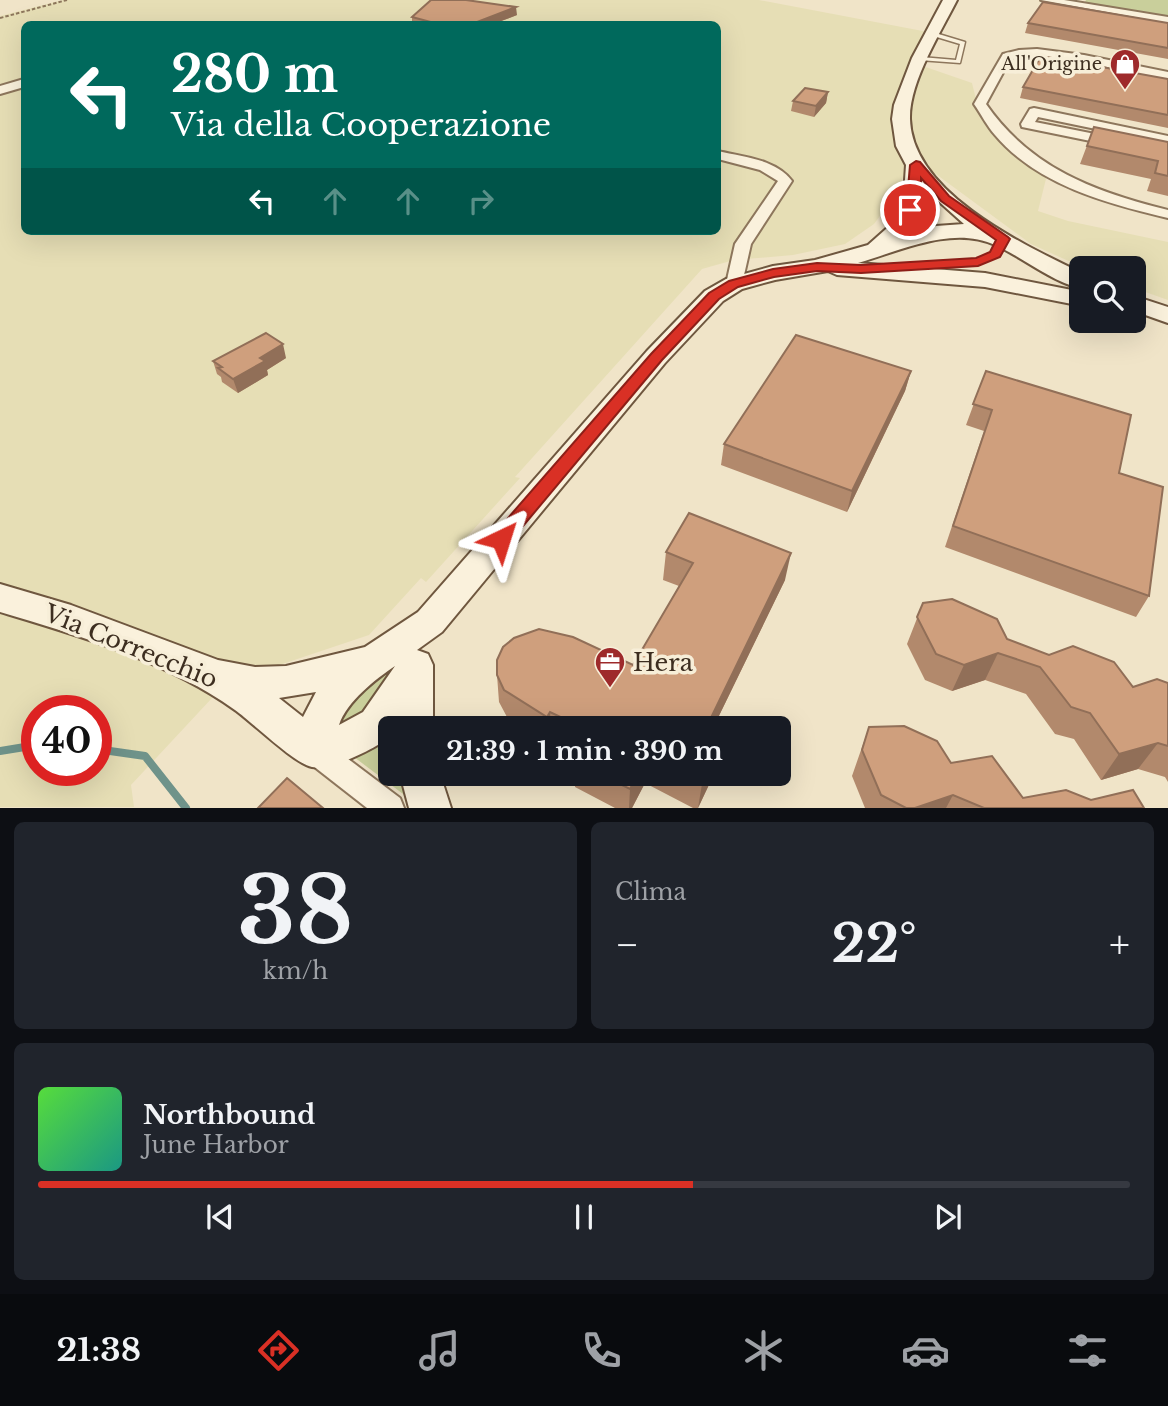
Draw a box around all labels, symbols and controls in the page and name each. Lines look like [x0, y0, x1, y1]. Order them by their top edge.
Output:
text: 280 m [171, 44, 338, 105]
shop icon: All'Origine [1108, 47, 1142, 91]
icon: left [56, 49, 147, 140]
place label: All'Origine [1000, 53, 1102, 75]
text: Via della Cooperazione [171, 105, 551, 145]
pin [880, 180, 940, 240]
icon: left [243, 182, 281, 220]
icon: ahead [316, 182, 354, 220]
icon: ahead [389, 182, 427, 220]
icon: right [462, 182, 500, 220]
icon: arrive [891, 191, 929, 229]
map controls [1069, 256, 1146, 333]
button: search [1069, 256, 1146, 333]
position arrow [464, 502, 538, 576]
street label: Via Correcchio [39, 598, 222, 694]
office icon: Hera [593, 645, 627, 689]
place label: Hera [633, 648, 694, 677]
speed limit sign: 40 [21, 695, 112, 786]
text: 21:39 · 1 min · 390 m [446, 735, 723, 767]
text: 38 [238, 855, 353, 968]
text: Clima [615, 878, 686, 906]
text: 22° [832, 912, 917, 976]
text: − [615, 921, 639, 968]
text: + [1109, 921, 1130, 968]
text: km/h [263, 957, 328, 985]
text: Northbound [143, 1099, 315, 1131]
text: June Harbor [143, 1131, 289, 1159]
icon: previous [201, 1198, 239, 1236]
icon: pause [565, 1198, 603, 1236]
icon: next [929, 1198, 967, 1236]
icon: directions [254, 1326, 303, 1375]
icon: music [415, 1326, 464, 1375]
icon: phone [577, 1326, 626, 1375]
icon: climate [739, 1326, 788, 1375]
icon: car [901, 1326, 950, 1375]
icon: filters [1063, 1326, 1112, 1375]
text: 21:38 [56, 1330, 141, 1370]

